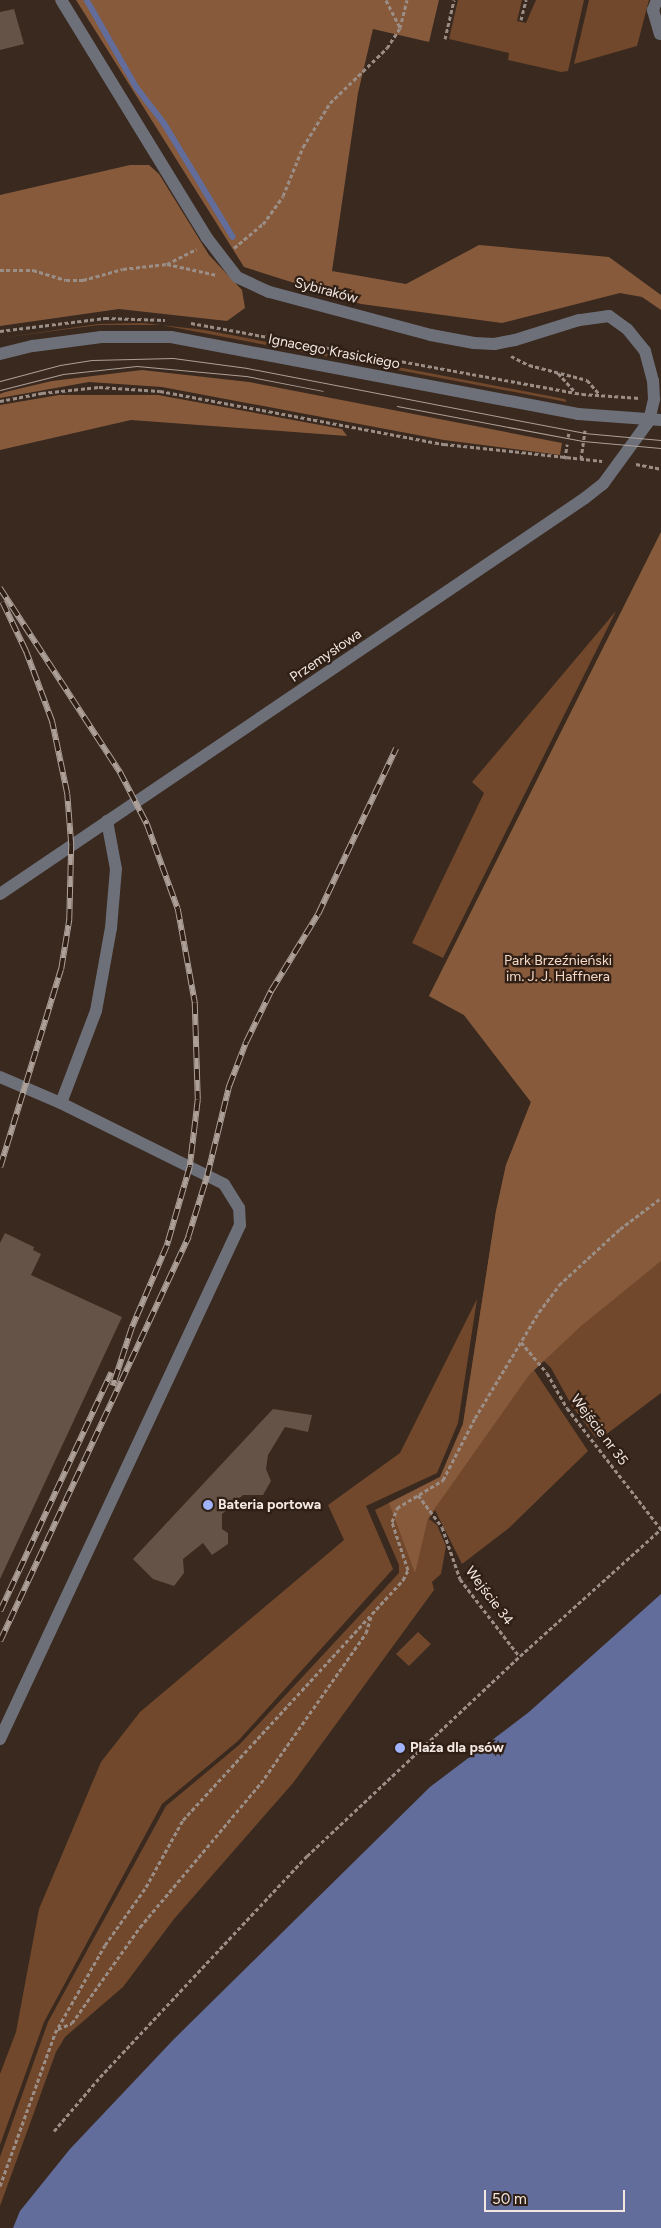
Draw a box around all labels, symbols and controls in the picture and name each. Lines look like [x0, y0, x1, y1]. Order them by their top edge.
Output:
street label: Sybiraków [293, 274, 359, 308]
street label: Ignacego Krasickiego [267, 331, 401, 373]
street label: Przemysłowa [287, 626, 365, 686]
park label: Park Brzeźnieński im. J. J. Haffnera [504, 953, 612, 986]
street label: Wejście nr 35 [567, 1391, 631, 1469]
place label: Bateria portowa [218, 1497, 321, 1513]
marker: Bateria portowa [202, 1499, 214, 1511]
street label: Wejście 34 [462, 1563, 516, 1629]
place label: Plaża dla psów [410, 1740, 504, 1756]
marker: Plaża dla psów [394, 1742, 406, 1754]
scale bar [486, 2180, 627, 2212]
text: 50 m [492, 2190, 527, 2208]

